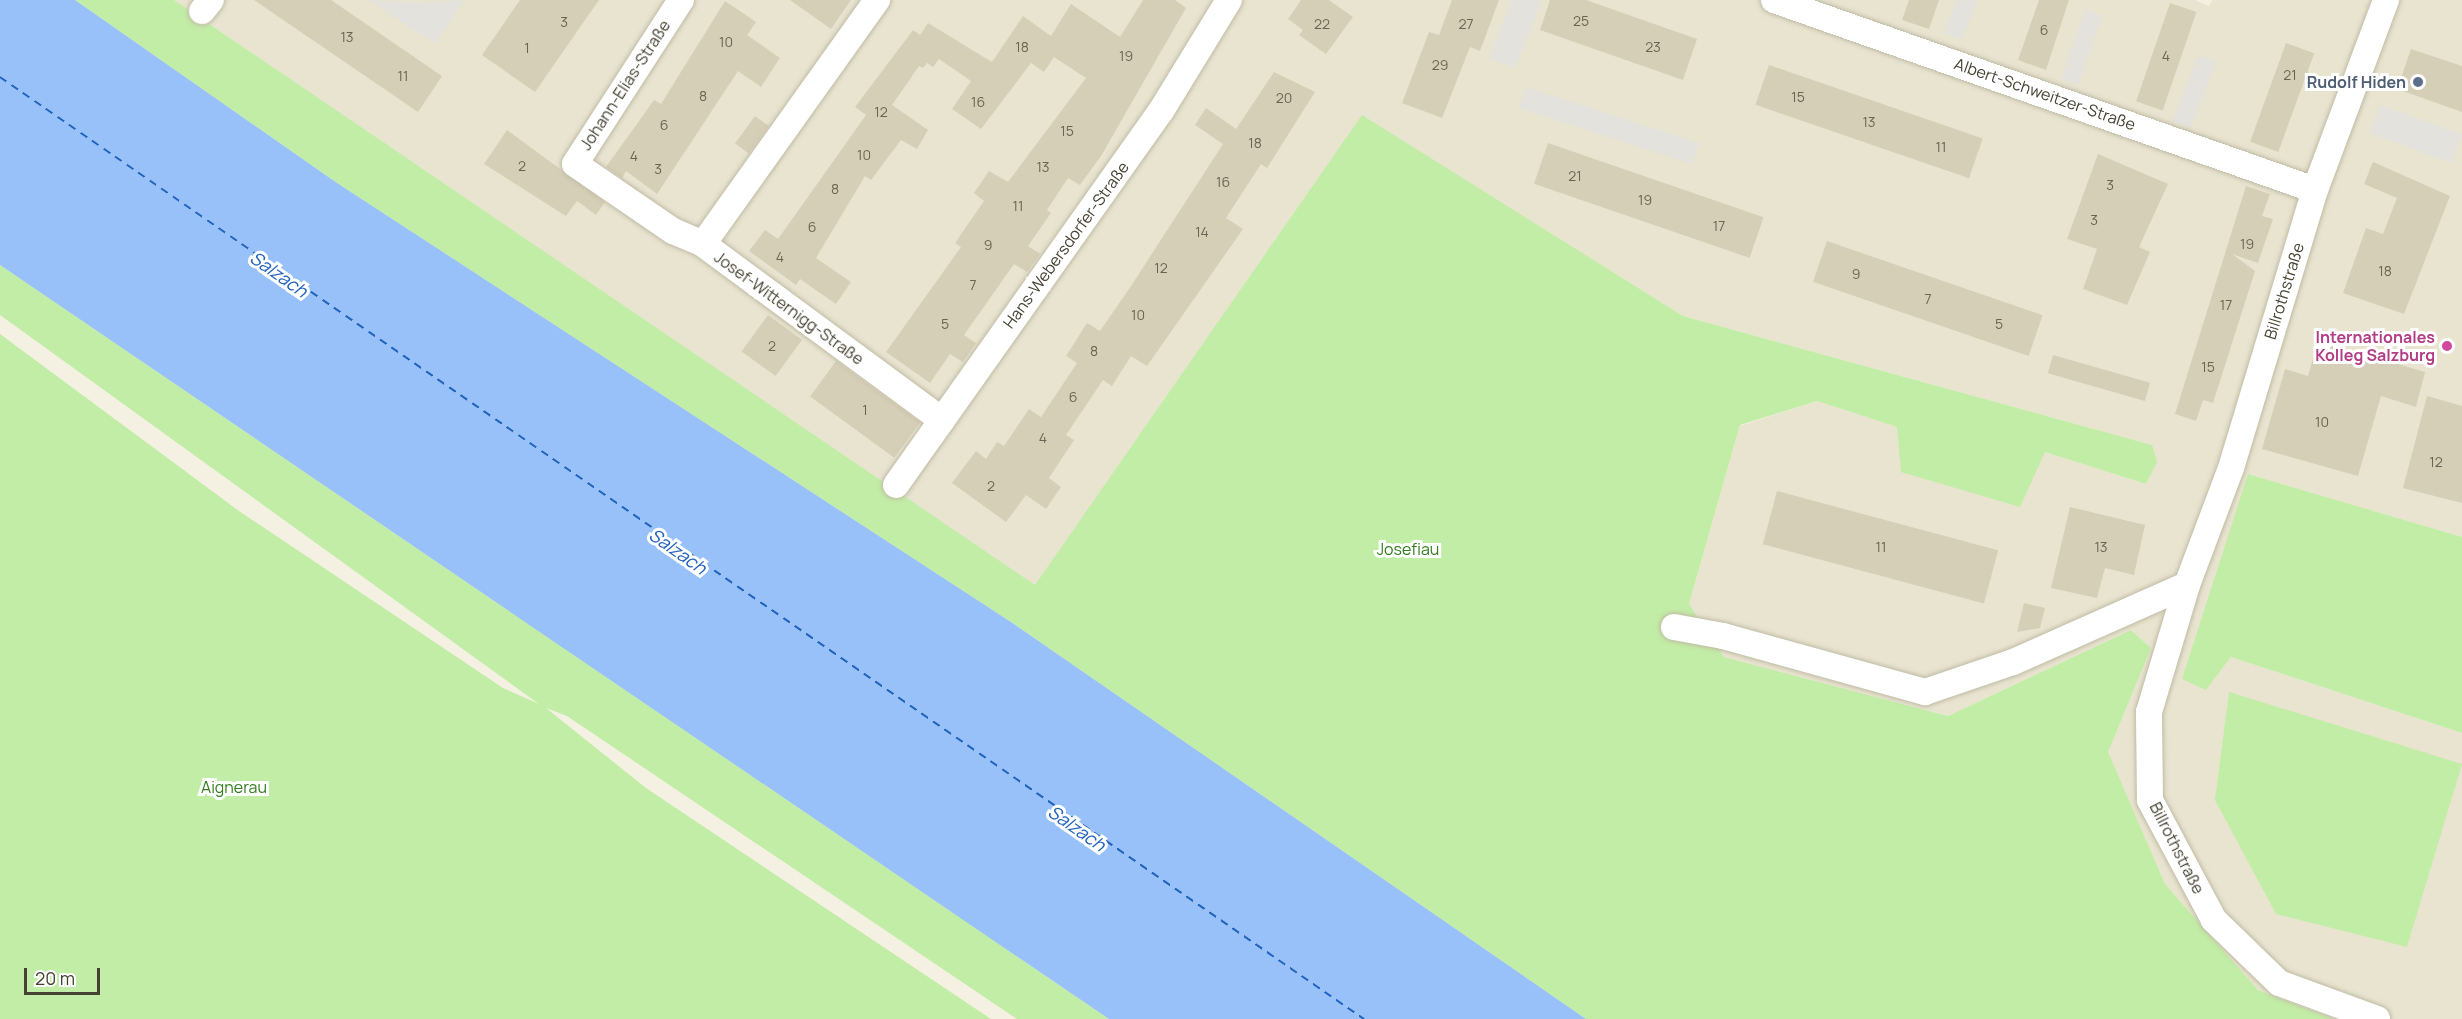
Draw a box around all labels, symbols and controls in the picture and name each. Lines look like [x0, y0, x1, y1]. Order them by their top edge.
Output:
house number: 25 [1573, 13, 1589, 29]
house number: 3 [560, 14, 568, 30]
street label: Johann-Elias-Straße [576, 16, 674, 154]
house number: 22 [1314, 16, 1330, 32]
house number: 27 [1458, 16, 1474, 32]
house number: 6 [2040, 22, 2048, 38]
house number: 13 [340, 29, 354, 45]
house number: 10 [719, 34, 733, 50]
house number: 18 [1015, 39, 1029, 55]
house number: 23 [1645, 39, 1661, 55]
house number: 1 [524, 40, 530, 56]
house number: 19 [1119, 48, 1133, 64]
house number: 4 [2162, 48, 2170, 64]
street label: Albert-Schweitzer-Straße [1952, 54, 2138, 134]
house number: 29 [1432, 57, 1448, 73]
house number: 21 [2283, 67, 2297, 83]
house number: 11 [398, 68, 408, 84]
place label: Rudolf Hiden [2307, 72, 2406, 92]
marker: Rudolf Hiden [2411, 75, 2425, 89]
house number: 8 [699, 88, 707, 104]
house number: 15 [1791, 89, 1805, 105]
house number: 20 [1276, 90, 1292, 106]
house number: 16 [971, 94, 985, 110]
house number: 12 [874, 104, 888, 120]
house number: 13 [1862, 114, 1876, 130]
house number: 6 [660, 117, 668, 133]
house number: 15 [1060, 123, 1074, 139]
house number: 18 [1248, 135, 1262, 151]
house number: 11 [1936, 139, 1946, 155]
house number: 10 [857, 147, 871, 163]
house number: 4 [630, 148, 638, 164]
house number: 2 [518, 158, 526, 174]
street label: Hans-Webersdorfer-Straße [999, 158, 1133, 332]
house number: 13 [1036, 159, 1050, 175]
house number: 3 [654, 161, 662, 177]
house number: 21 [1568, 168, 1582, 184]
house number: 16 [1216, 174, 1230, 190]
house number: 3 [2106, 177, 2114, 193]
house number: 8 [831, 181, 839, 197]
house number: 19 [1638, 192, 1652, 208]
house number: 11 [1013, 198, 1023, 214]
house number: 3 [2090, 212, 2098, 228]
house number: 17 [1713, 218, 1725, 234]
house number: 6 [808, 219, 816, 235]
house number: 14 [1195, 224, 1209, 240]
house number: 19 [2240, 236, 2254, 252]
house number: 9 [984, 237, 992, 253]
street label: Billrothstraße [2260, 240, 2308, 342]
water label: Salzach [246, 247, 312, 301]
street label: Josef-Witternigg-Straße [711, 247, 867, 369]
house number: 4 [776, 249, 784, 265]
house number: 12 [1154, 260, 1168, 276]
house number: 18 [2378, 263, 2392, 279]
house number: 9 [1852, 266, 1860, 282]
house number: 7 [969, 277, 977, 293]
house number: 7 [1924, 291, 1932, 307]
house number: 17 [2220, 297, 2232, 313]
house number: 10 [1131, 307, 1145, 323]
house number: 5 [941, 316, 949, 332]
house number: 5 [1995, 316, 2003, 332]
place label: Internationales Kolleg Salzburg [2315, 327, 2435, 365]
house number: 2 [768, 338, 776, 354]
marker: Internationales Kolleg Salzburg [2440, 339, 2454, 353]
house number: 8 [1090, 343, 1098, 359]
house number: 15 [2201, 359, 2215, 375]
house number: 6 [1069, 389, 1077, 405]
house number: 1 [862, 402, 868, 418]
house number: 10 [2315, 414, 2329, 430]
house number: 4 [1039, 430, 1047, 446]
house number: 12 [2429, 454, 2443, 470]
house number: 2 [987, 478, 995, 494]
water label: Salzach [645, 524, 711, 578]
park label: Josefiau [1377, 539, 1439, 559]
house number: 11 [1876, 539, 1886, 555]
house number: 13 [2094, 539, 2108, 555]
park label: Aignerau [201, 777, 267, 797]
street label: Billrothstraße [2146, 799, 2208, 897]
water label: Salzach [1044, 801, 1110, 855]
scale bar [27, 956, 104, 994]
text: 20 m [35, 966, 75, 990]

